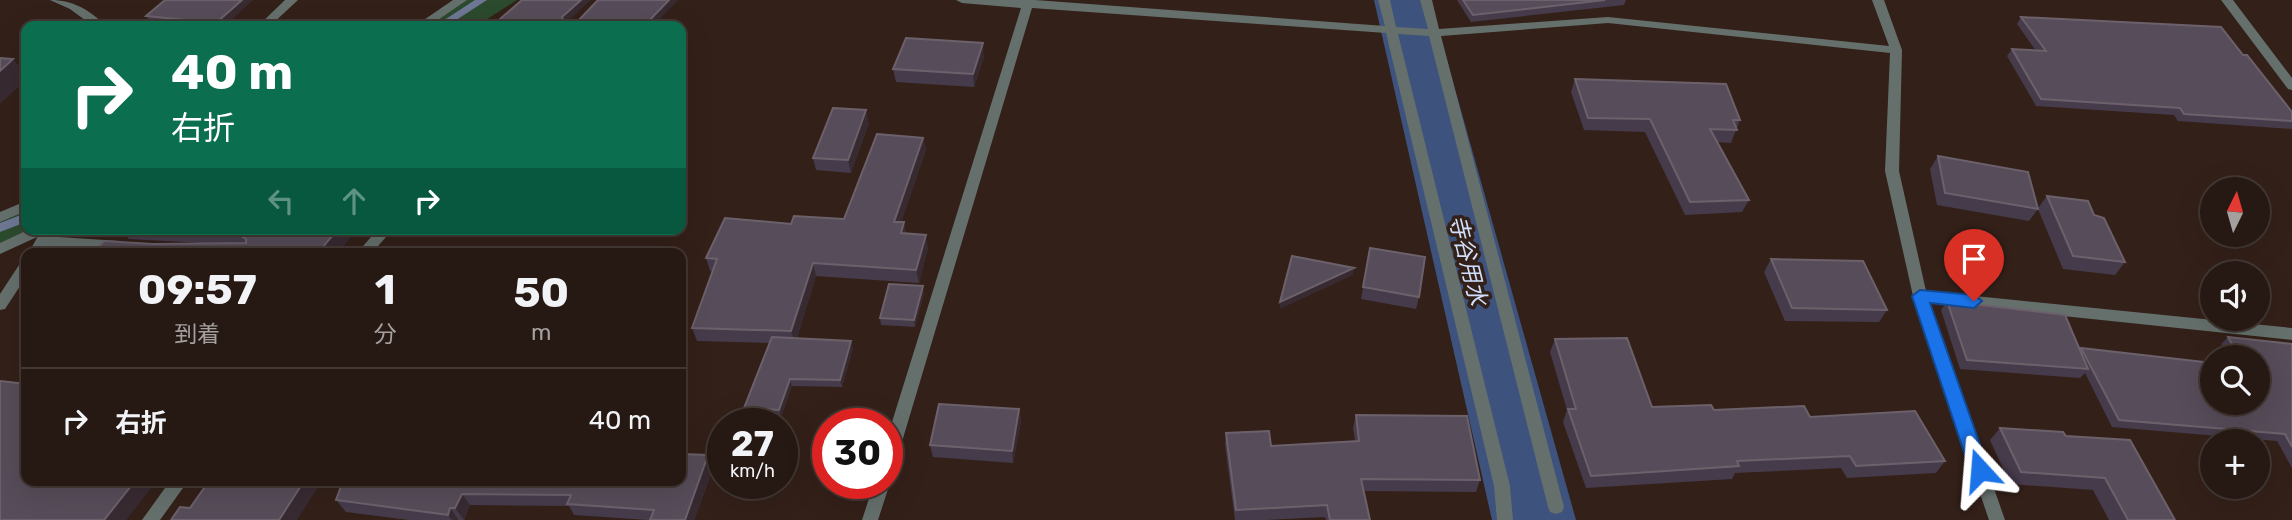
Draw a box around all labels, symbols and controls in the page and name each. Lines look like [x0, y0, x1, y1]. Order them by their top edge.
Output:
text: 40 m [171, 43, 293, 101]
icon: right [56, 49, 147, 140]
text: 右折 [171, 109, 235, 147]
north arrow [2200, 177, 2270, 247]
map controls [2200, 177, 2270, 499]
icon: left [262, 182, 300, 220]
icon: ahead [335, 182, 373, 220]
icon: right [408, 182, 446, 220]
water label: 寺谷用水 [1443, 212, 1493, 311]
pin [1944, 229, 2004, 301]
icon: arrive [1955, 240, 1993, 278]
button: sound [2200, 261, 2270, 331]
text: 09:57 [138, 265, 257, 315]
text: 1 [375, 265, 396, 315]
text: 50 [513, 268, 569, 318]
text: m [531, 318, 552, 346]
text: 到着 [174, 320, 220, 348]
text: 分 [374, 320, 397, 348]
button: search [2200, 345, 2270, 415]
icon: right [56, 402, 94, 440]
text: 40 m [589, 405, 651, 436]
text: 右折 [115, 408, 167, 439]
speed limit sign: 30 [812, 408, 903, 499]
text: 27 [731, 423, 774, 465]
button: + [2200, 429, 2270, 499]
position arrow [1943, 433, 2017, 507]
text: km/h [730, 460, 775, 482]

